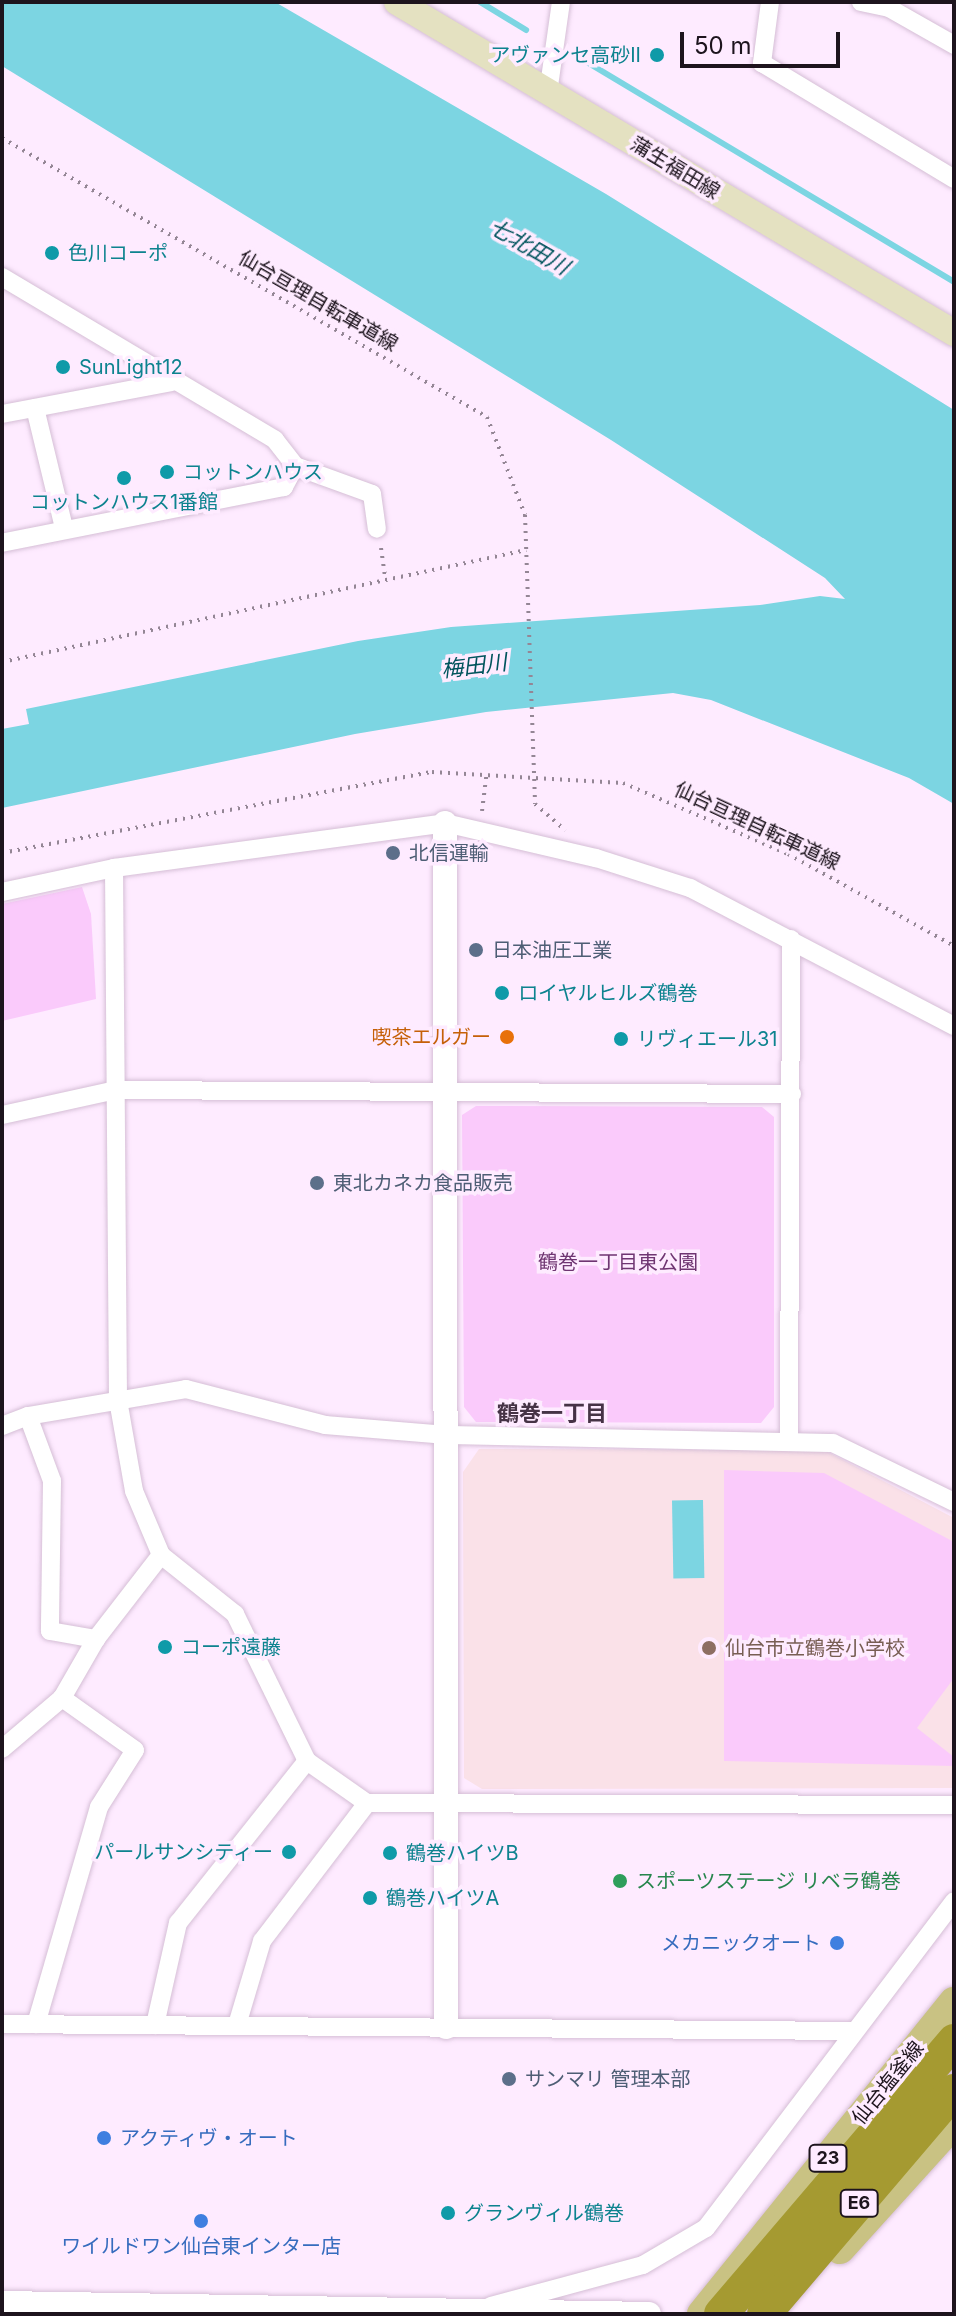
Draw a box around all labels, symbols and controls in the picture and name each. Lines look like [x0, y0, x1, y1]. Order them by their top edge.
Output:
scale bar [684, 16, 844, 66]
text: 50 m [694, 31, 752, 60]
place label: アヴァンセ高砂II [490, 43, 641, 67]
marker: アヴァンセ高砂II [648, 46, 666, 64]
street label: 蒲生福田線 [626, 132, 724, 204]
water label: 七北田川 [484, 214, 574, 280]
place label: 色川コーポ [68, 241, 168, 265]
marker: 色川コーポ [43, 244, 61, 262]
street label: 仙台亘理自転車道線 [234, 246, 402, 356]
place label: SunLight12 [79, 355, 183, 379]
marker: SunLight12 [54, 358, 72, 376]
place label: コットンハウス [183, 460, 323, 484]
marker: コットンハウス [158, 463, 176, 481]
marker: コットンハウス1番館 [115, 469, 133, 487]
place label: コットンハウス1番館 [30, 490, 218, 514]
water label: 梅田川 [440, 649, 508, 683]
street label: 仙台亘理自転車道線 [670, 777, 844, 875]
place label: 北信運輸 [409, 841, 489, 865]
marker: 北信運輸 [384, 844, 402, 862]
place label: 日本油圧工業 [492, 938, 612, 962]
marker: 日本油圧工業 [467, 941, 485, 959]
place label: ロイヤルヒルズ鶴巻 [518, 981, 698, 1005]
marker: ロイヤルヒルズ鶴巻 [493, 984, 511, 1002]
place label: 喫茶エルガー [371, 1025, 491, 1049]
place label: リヴィエール31 [637, 1027, 777, 1051]
marker: 喫茶エルガー [498, 1028, 516, 1046]
marker: リヴィエール31 [612, 1030, 630, 1048]
place label: 東北カネカ食品販売 [333, 1171, 513, 1195]
marker: 東北カネカ食品販売 [308, 1174, 326, 1192]
park label: 鶴巻一丁目東公園 [538, 1250, 698, 1274]
district label: 鶴巻一丁目 [497, 1401, 607, 1427]
place label: コーポ遠藤 [181, 1635, 281, 1659]
place label: 仙台市立鶴巻小学校 [725, 1636, 905, 1660]
marker: コーポ遠藤 [156, 1638, 174, 1656]
marker: 仙台市立鶴巻小学校 [700, 1639, 718, 1657]
place label: パールサンシティー [93, 1840, 273, 1864]
place label: 鶴巻ハイツB [406, 1841, 519, 1865]
marker: パールサンシティー [280, 1843, 298, 1861]
marker: 鶴巻ハイツB [381, 1844, 399, 1862]
place label: スポーツステージ リベラ鶴巻 [636, 1869, 902, 1893]
marker: スポーツステージ リベラ鶴巻 [611, 1872, 629, 1890]
place label: 鶴巻ハイツA [386, 1886, 500, 1910]
marker: 鶴巻ハイツA [361, 1889, 379, 1907]
place label: メカニックオート [661, 1931, 821, 1955]
marker: メカニックオート [828, 1934, 846, 1952]
street label: 仙台塩釜線 [847, 2037, 929, 2129]
place label: サンマリ 管理本部 [525, 2067, 691, 2091]
marker: サンマリ 管理本部 [500, 2070, 518, 2088]
place label: アクティヴ・オート [120, 2126, 300, 2150]
marker: アクティヴ・オート [95, 2129, 113, 2147]
road number: 23 [808, 2144, 848, 2172]
road number: E6 [839, 2189, 879, 2217]
place label: グランヴィル鶴巻 [464, 2201, 624, 2225]
marker: グランヴィル鶴巻 [439, 2204, 457, 2222]
marker: ワイルドワン仙台東インター店 [192, 2212, 210, 2230]
place label: ワイルドワン仙台東インター店 [61, 2234, 341, 2258]

